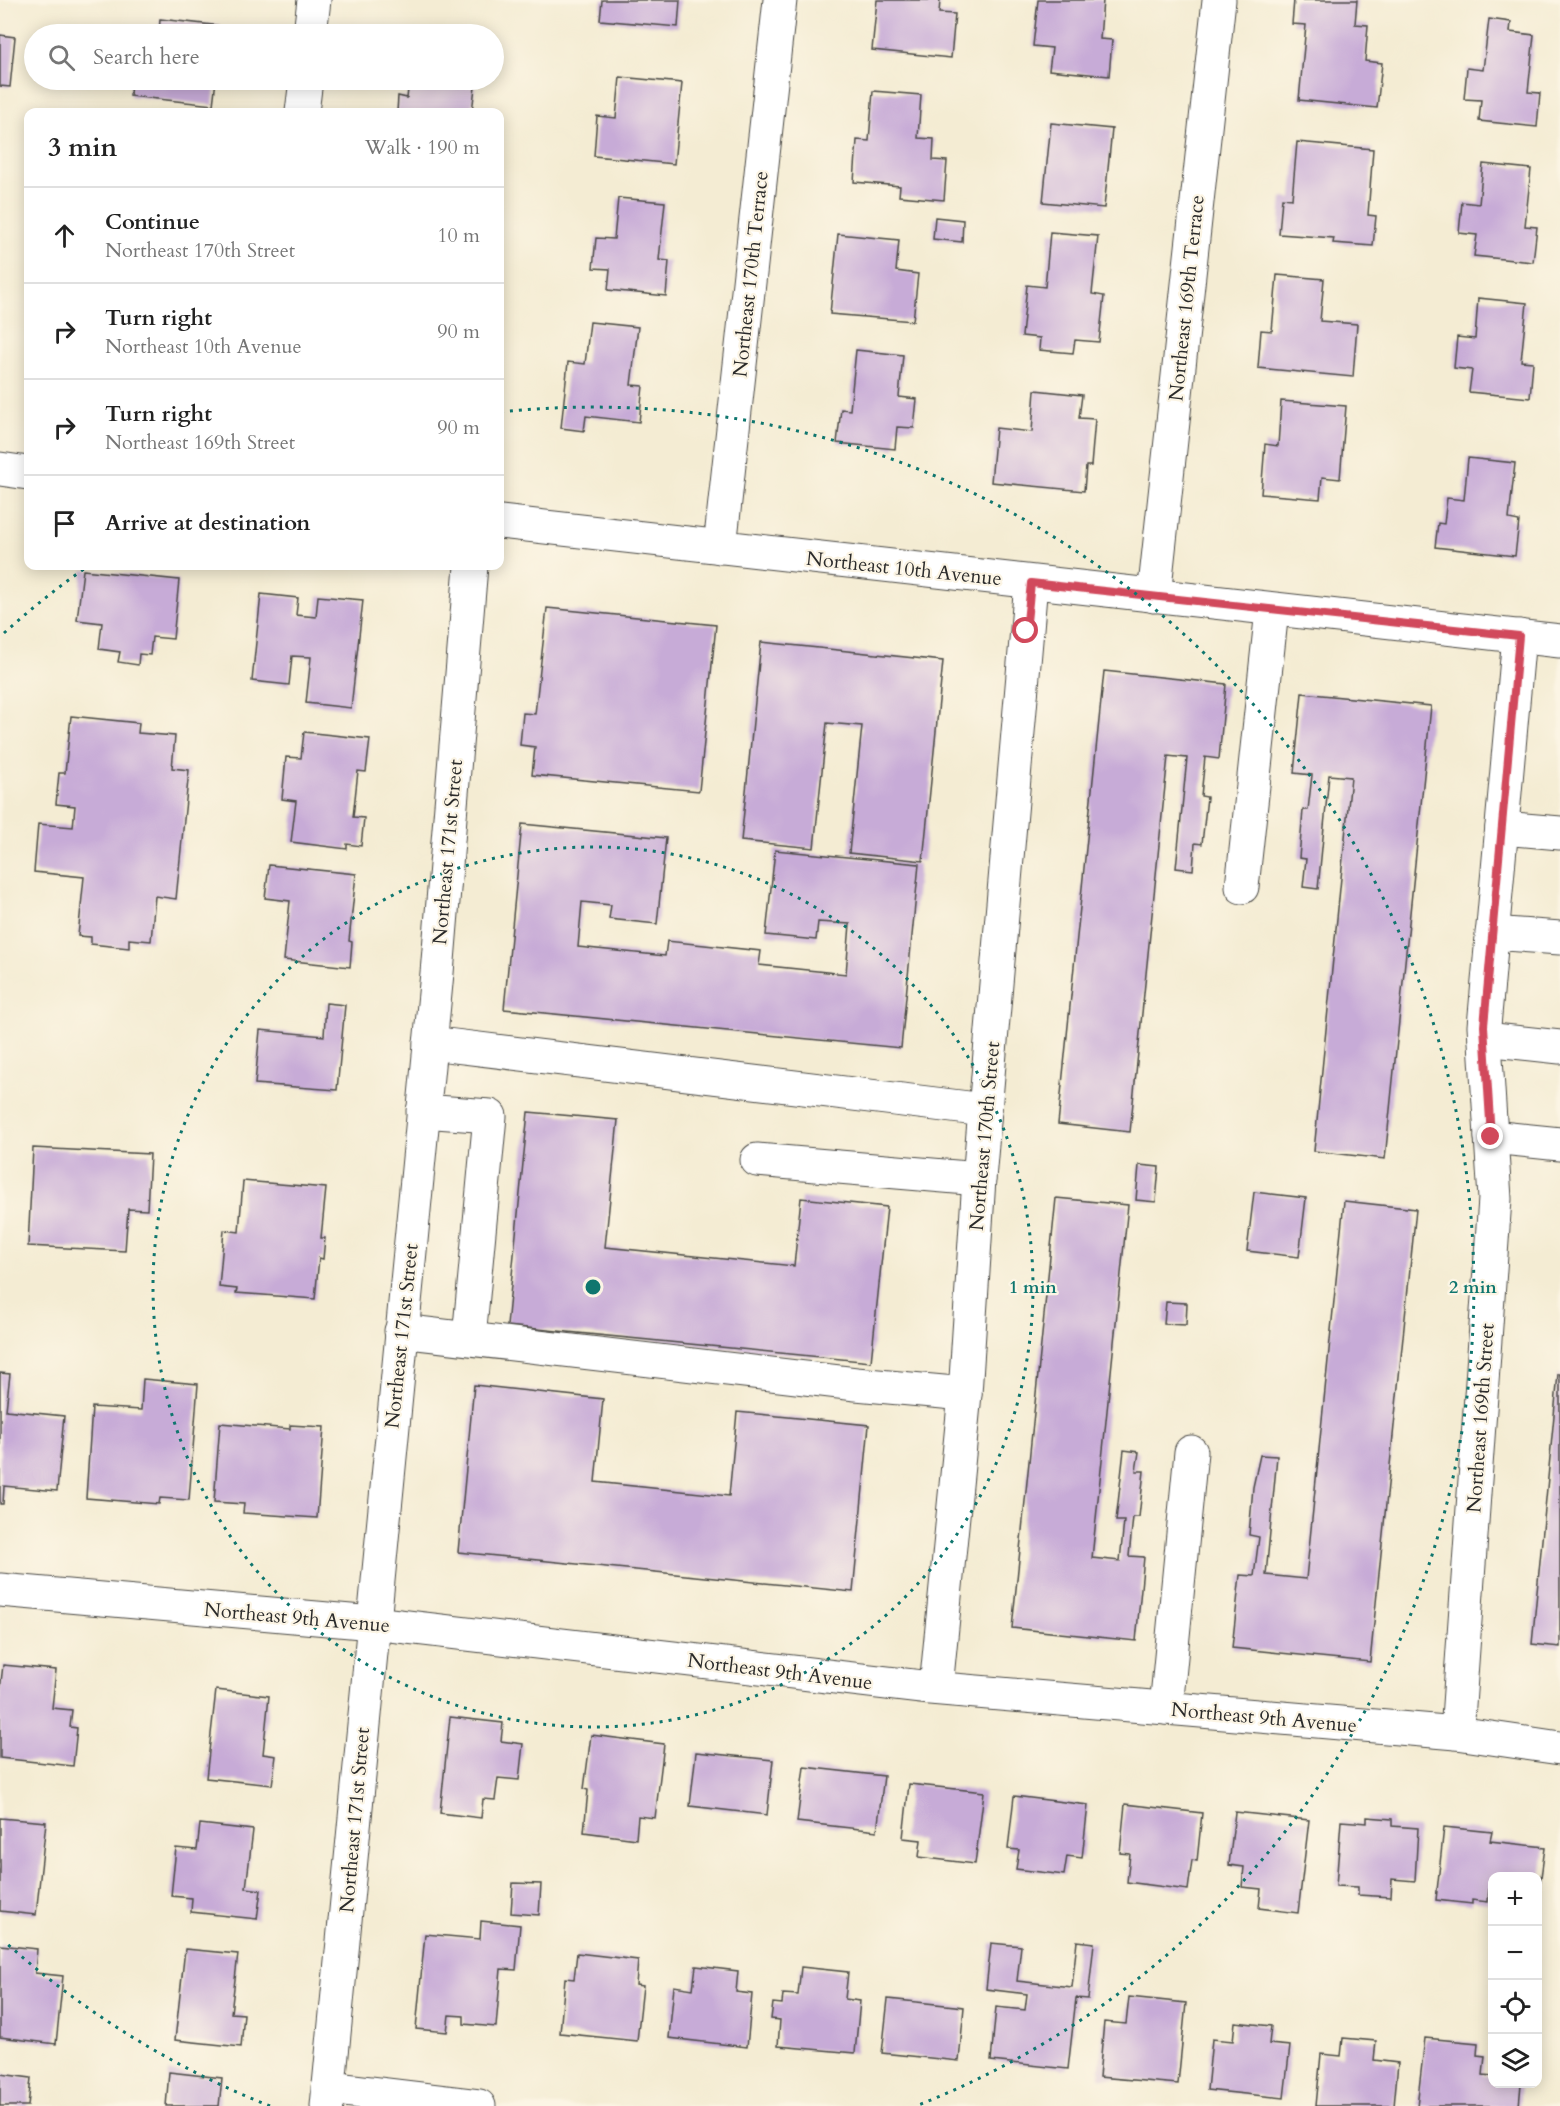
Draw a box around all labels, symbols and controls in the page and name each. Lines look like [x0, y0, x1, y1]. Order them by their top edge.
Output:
search box [24, 24, 504, 90]
icon: search [45, 41, 78, 74]
text: Search here [93, 42, 200, 72]
text: 3 min [48, 130, 117, 165]
text: Walk · 190 m [365, 134, 480, 161]
street label: Northeast 170th Terrace [726, 170, 775, 378]
street label: Northeast 169th Terrace [1162, 194, 1211, 402]
text: Continue [105, 207, 200, 237]
icon: ahead [48, 219, 81, 252]
text: 10 m [437, 222, 480, 249]
text: Northeast 170th Street [105, 237, 295, 264]
text: Turn right [105, 303, 212, 333]
icon: right [48, 315, 81, 348]
text: 90 m [437, 318, 480, 345]
text: Northeast 10th Avenue [105, 333, 302, 360]
text: Turn right [105, 399, 212, 429]
icon: right [48, 411, 81, 444]
text: 90 m [437, 414, 480, 441]
text: Northeast 169th Street [105, 429, 295, 456]
icon: arrive [48, 507, 81, 540]
text: Arrive at destination [105, 508, 310, 538]
street label: Northeast 10th Avenue [805, 545, 1003, 592]
route start [1012, 617, 1038, 643]
street label: Northeast 171st Street [426, 758, 469, 946]
street label: Northeast 170th Street [963, 1040, 1006, 1232]
route end [1477, 1123, 1503, 1149]
street label: Northeast 171st Street [378, 1242, 425, 1430]
text: 1 min [1009, 1275, 1057, 1300]
text: 2 min [1449, 1275, 1497, 1300]
centre of rings [583, 1277, 603, 1297]
street label: Northeast 169th Street [1460, 1322, 1501, 1514]
street label: Northeast 9th Avenue [203, 1596, 391, 1639]
street label: Northeast 9th Avenue [686, 1647, 874, 1696]
street label: Northeast 9th Avenue [1170, 1696, 1358, 1739]
street label: Northeast 171st Street [333, 1726, 376, 1914]
map controls [1488, 1872, 1542, 2088]
button: + [1488, 1872, 1542, 1926]
button: − [1488, 1926, 1542, 1980]
button: locate [1488, 1980, 1542, 2034]
button: layers [1488, 2034, 1542, 2088]

